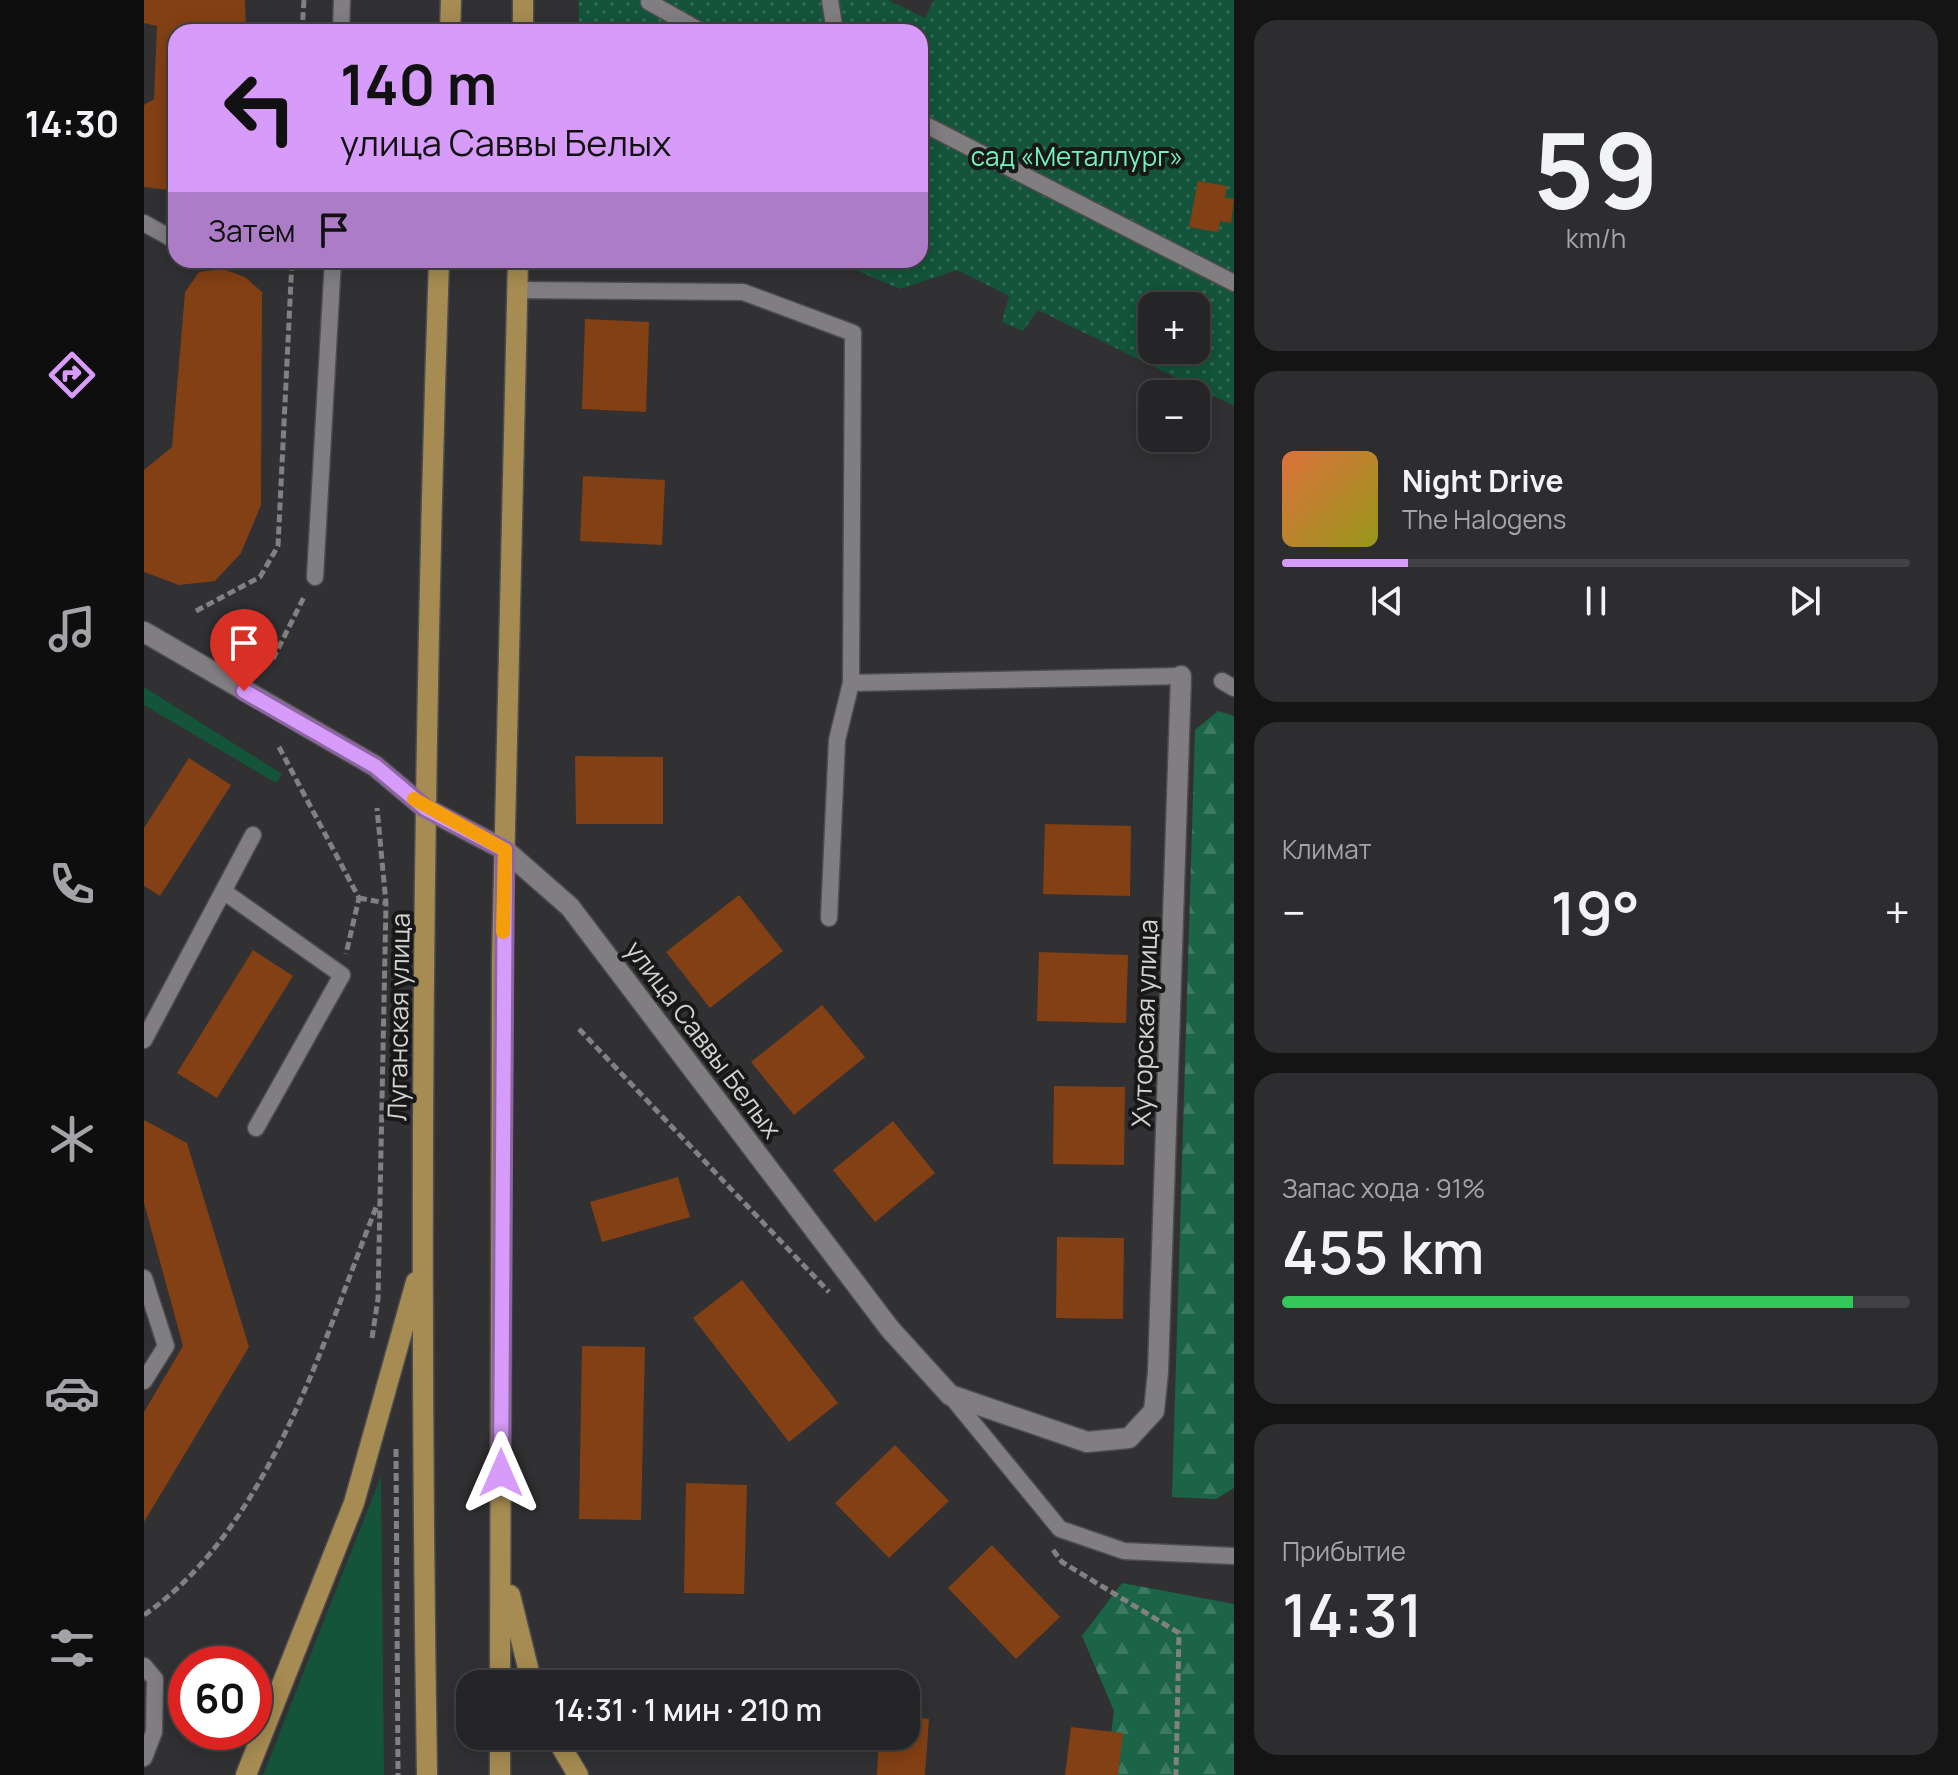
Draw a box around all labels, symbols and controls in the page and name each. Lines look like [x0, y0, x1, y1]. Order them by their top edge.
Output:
text: 140 m [340, 45, 497, 122]
icon: left [208, 56, 312, 160]
text: 59 [1533, 97, 1659, 239]
text: 14:30 [25, 99, 119, 148]
text: улица Саввы Белых [340, 118, 671, 167]
park label: сад «Металлург» [971, 138, 1183, 174]
icon: arrive [312, 208, 356, 252]
text: Затем [208, 210, 296, 251]
text: km/h [1566, 220, 1626, 256]
map controls [1138, 292, 1210, 452]
button: + [1138, 292, 1210, 364]
icon: directions [44, 347, 100, 403]
button: − [1138, 380, 1210, 452]
text: Night Drive [1402, 460, 1564, 501]
text: The Halogens [1402, 501, 1566, 537]
icon: previous [1365, 579, 1409, 623]
icon: pause [1574, 579, 1618, 623]
icon: next [1783, 579, 1827, 623]
icon: music [44, 601, 100, 657]
pin [210, 609, 278, 691]
icon: arrive [222, 621, 266, 665]
text: Климат [1282, 831, 1372, 867]
icon: phone [44, 856, 100, 912]
text: 19° [1550, 871, 1640, 953]
text: − [1282, 882, 1306, 942]
text: + [1885, 882, 1910, 942]
street label: Луганская улица [378, 913, 418, 1121]
street label: Хуторская улица [1122, 918, 1166, 1128]
street label: улица Саввы Белых [618, 933, 791, 1146]
icon: climate [44, 1111, 100, 1167]
text: Запас хода · 91% [1282, 1170, 1485, 1206]
text: 455 km [1282, 1210, 1485, 1292]
icon: car [44, 1365, 100, 1421]
position arrow [459, 1431, 543, 1515]
text: Прибытие [1282, 1533, 1406, 1569]
text: 14:31 [1282, 1573, 1423, 1655]
icon: filters [44, 1620, 100, 1676]
speed limit sign: 60 [168, 1646, 272, 1750]
text: 14:31 · 1 мин · 210 m [554, 1689, 822, 1730]

